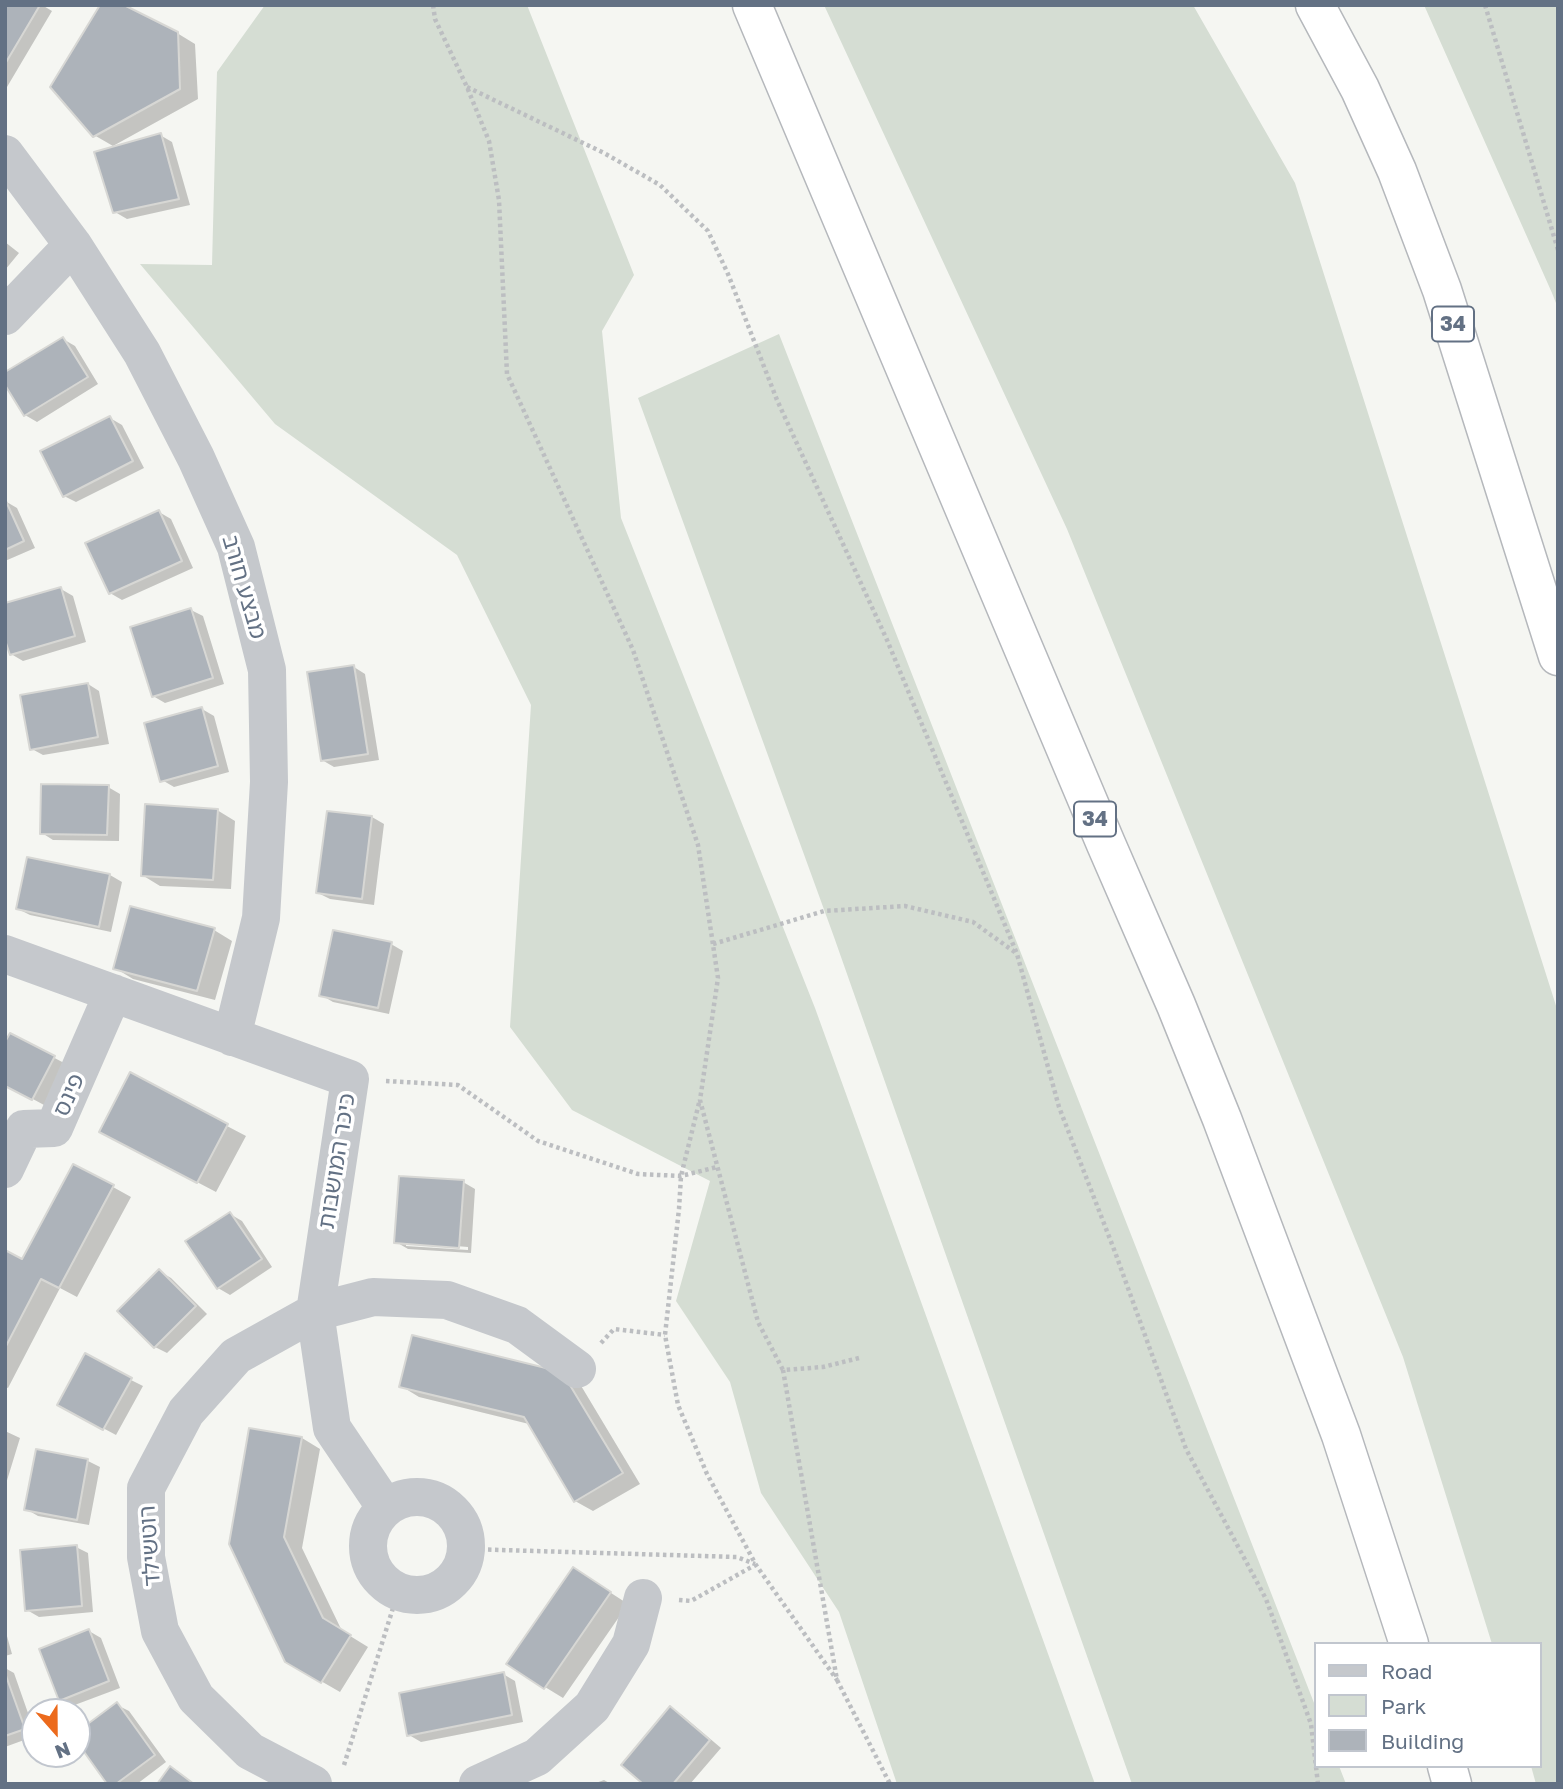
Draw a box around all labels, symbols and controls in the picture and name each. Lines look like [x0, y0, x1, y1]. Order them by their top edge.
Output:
road number: 34 [1432, 306, 1474, 342]
street label: מבצע חורב [216, 532, 272, 642]
road number: 34 [1074, 802, 1116, 836]
street label: פינס [47, 1069, 91, 1121]
street label: כיכר המושבות [313, 1091, 361, 1231]
street label: רוטשילד [133, 1505, 167, 1587]
legend [1314, 1642, 1542, 1768]
text: Road [1381, 1658, 1432, 1684]
text: Park [1381, 1693, 1426, 1719]
north arrow [21, 1698, 91, 1768]
text: Building [1381, 1728, 1464, 1754]
text: N [52, 1738, 74, 1765]

